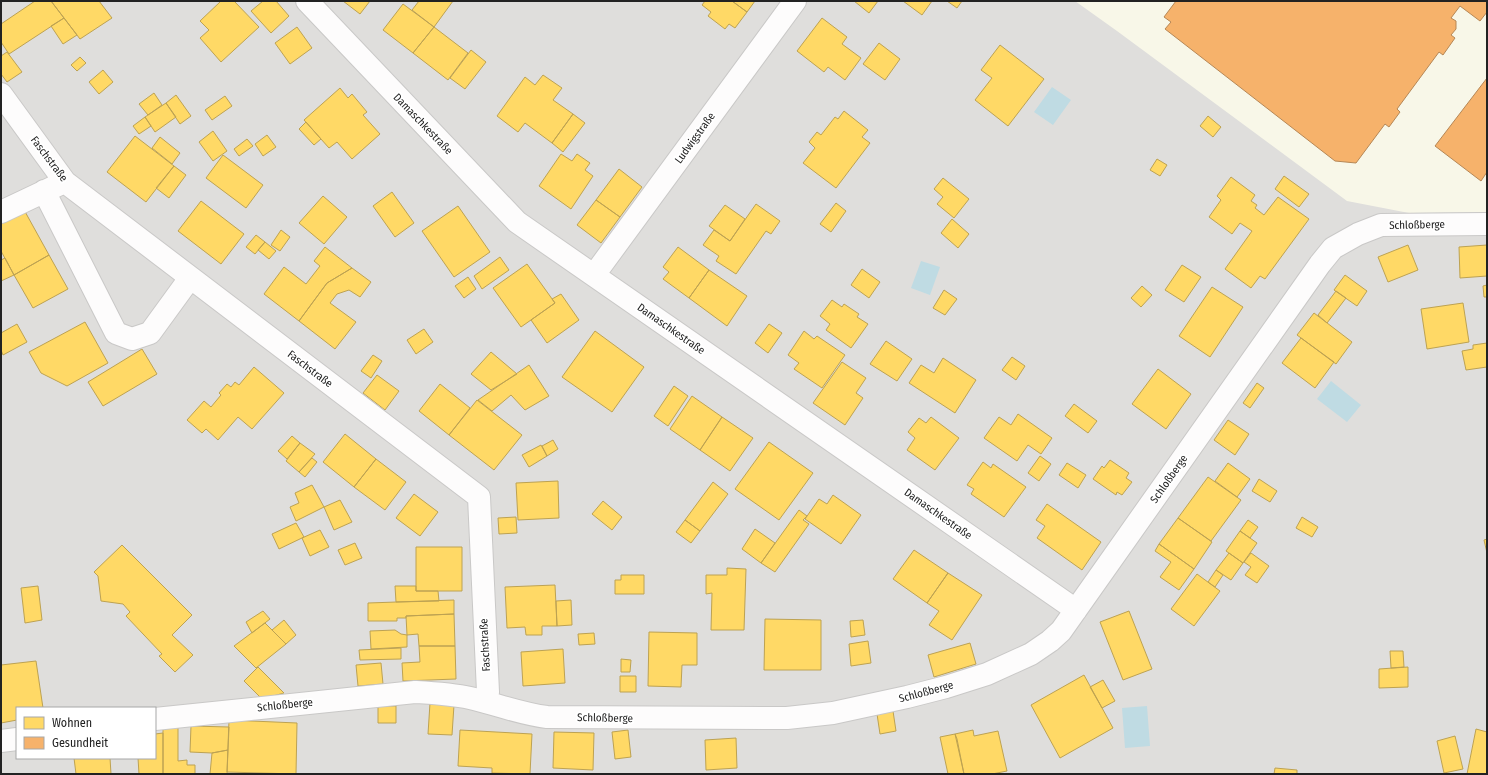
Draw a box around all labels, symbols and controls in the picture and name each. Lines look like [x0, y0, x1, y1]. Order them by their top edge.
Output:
street label: Damaschkestraße [391, 91, 455, 157]
street label: Ludwigstraße [672, 110, 718, 166]
street label: Faschstraße [28, 134, 70, 184]
street label: Schloßberge [1389, 218, 1445, 232]
street label: Damaschkestraße [635, 301, 707, 357]
street label: Faschstraße [285, 348, 335, 390]
street label: Schloßberge [1148, 452, 1190, 506]
street label: Damaschkestraße [902, 486, 974, 542]
street label: Faschstraße [477, 618, 493, 672]
street label: Schloßberge [897, 678, 955, 706]
street label: Schloßberge [257, 696, 313, 714]
legend [16, 707, 156, 759]
street label: Schloßberge [577, 711, 633, 725]
text: Wohnen [52, 716, 92, 730]
text: Gesundheit [52, 736, 108, 750]

